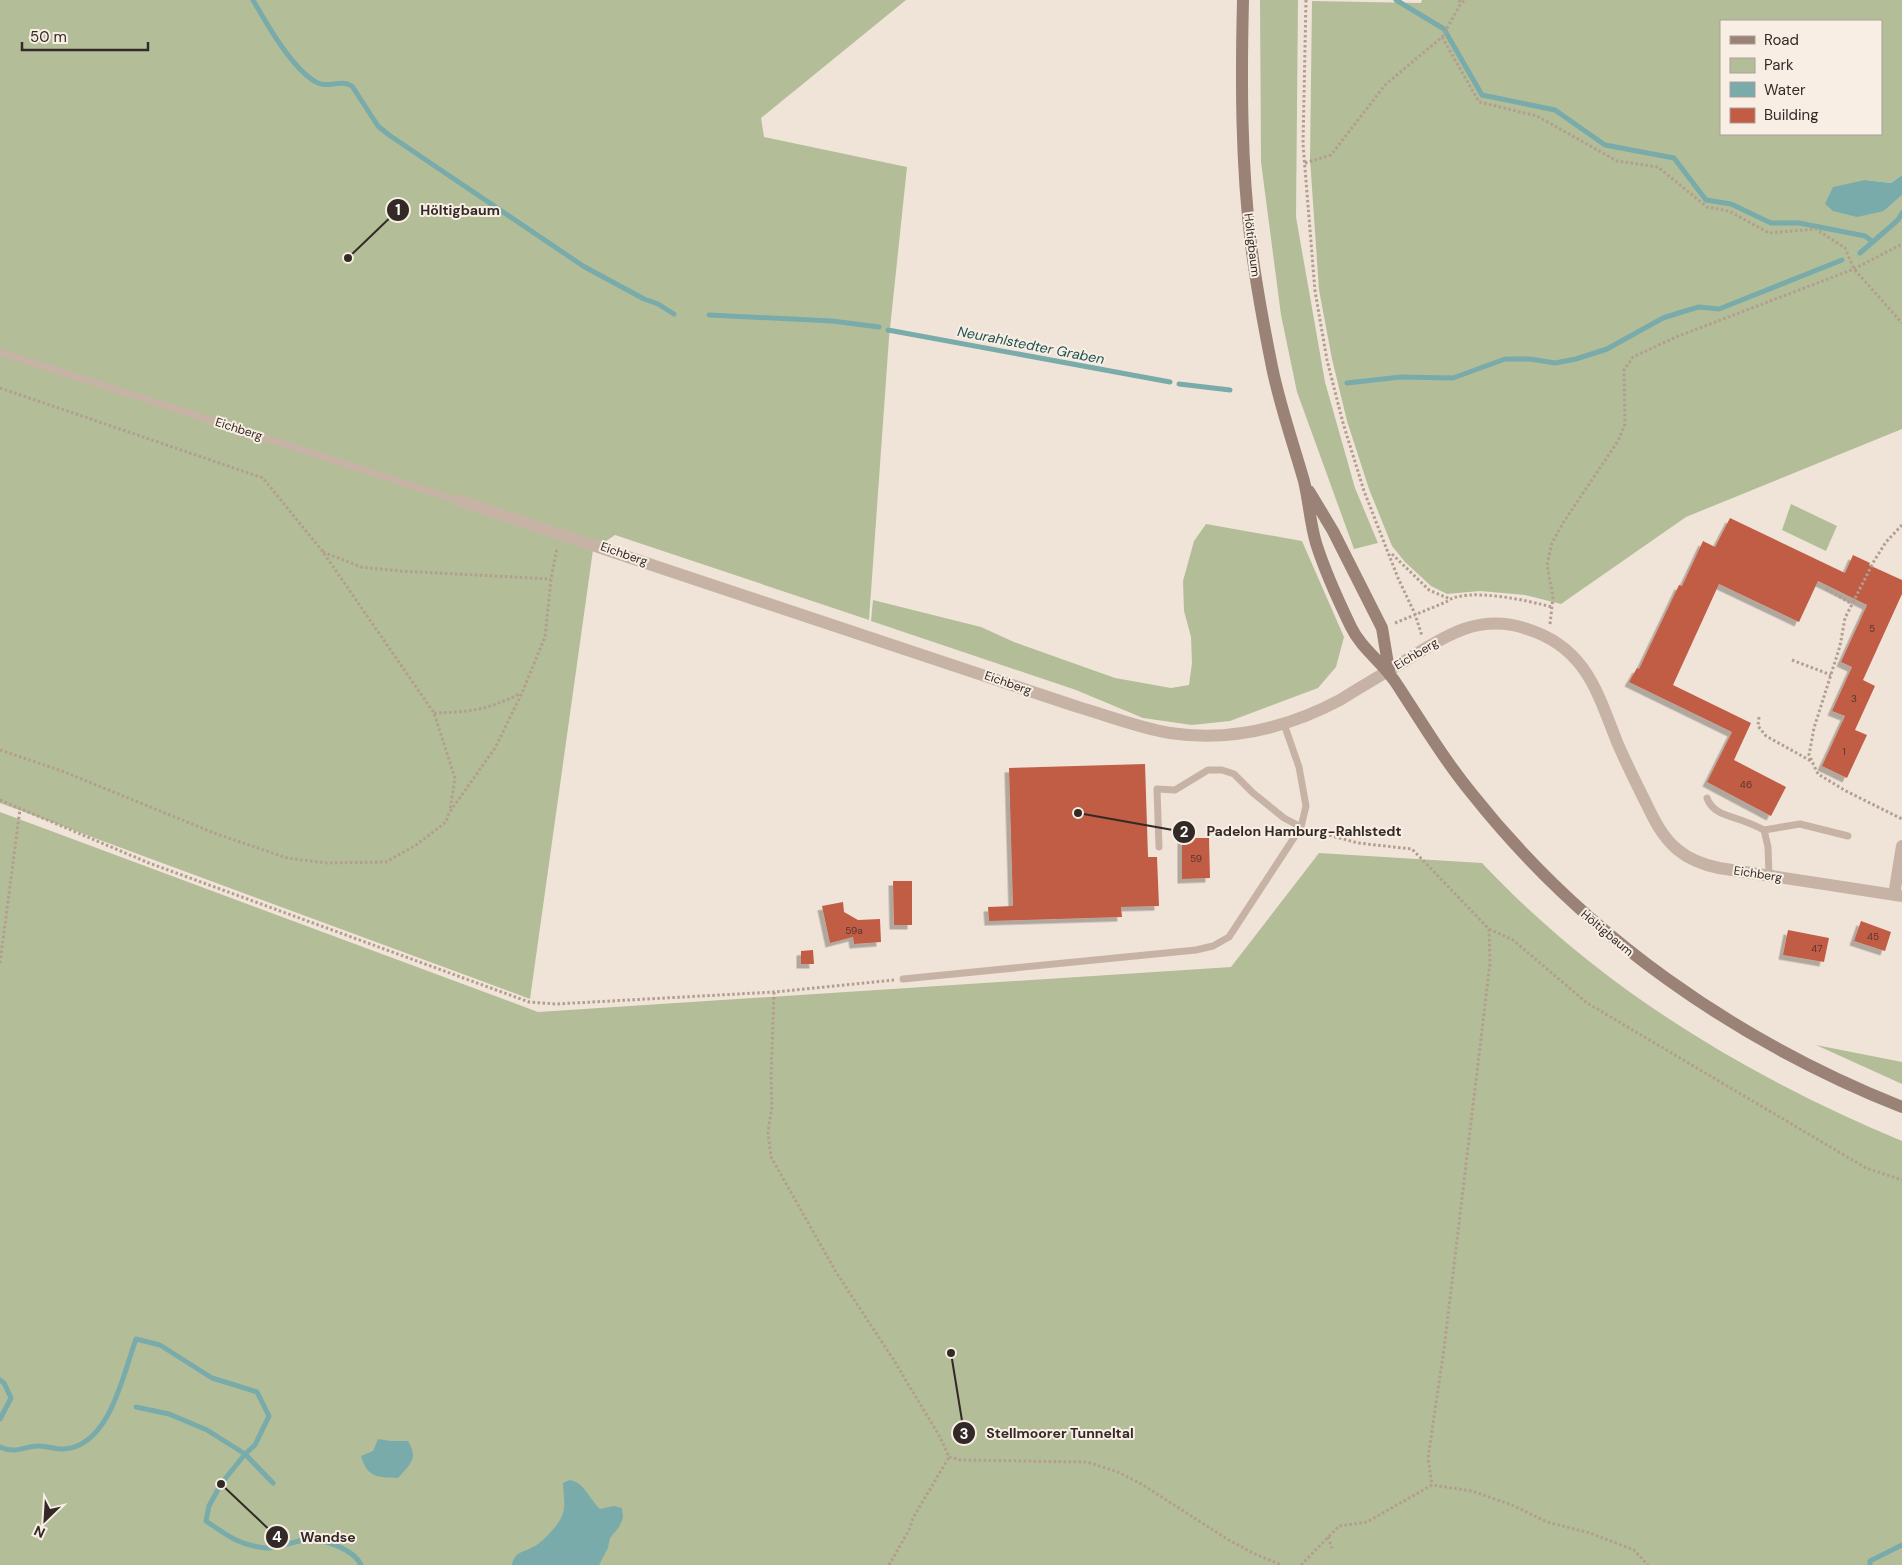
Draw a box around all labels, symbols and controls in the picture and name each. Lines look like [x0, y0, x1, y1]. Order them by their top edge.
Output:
scale bar [22, 20, 149, 52]
legend [1720, 20, 1882, 135]
text: 50 m [30, 27, 67, 47]
text: Road [1764, 30, 1799, 50]
text: Park [1764, 55, 1794, 75]
text: Water [1764, 80, 1806, 100]
text: Building [1764, 105, 1819, 125]
callout: Höltigbaum [385, 195, 510, 224]
text: 1 [395, 200, 401, 220]
text: Höltigbaum [420, 201, 500, 219]
street label: Höltigbaum [1240, 212, 1264, 278]
water label: Neurahlstedter Graben [956, 322, 1106, 368]
street label: Eichberg [213, 414, 265, 444]
street label: Eichberg [598, 539, 650, 570]
house number: 5 [1869, 622, 1875, 635]
street label: Eichberg [1391, 634, 1441, 673]
street label: Eichberg [982, 668, 1034, 699]
house number: 3 [1851, 692, 1857, 705]
house number: 1 [1842, 745, 1846, 758]
house number: 46 [1740, 778, 1752, 791]
callout: Padelon Hamburg-Rahlstedt [1172, 817, 1412, 846]
text: 2 [1180, 822, 1189, 842]
text: Padelon Hamburg-Rahlstedt [1206, 822, 1402, 840]
house number: 59 [1190, 852, 1202, 865]
street label: Eichberg [1733, 862, 1784, 886]
street label: Höltigbaum [1577, 906, 1637, 960]
house number: 59a [845, 924, 863, 937]
house number: 45 [1867, 930, 1879, 943]
house number: 47 [1811, 942, 1823, 955]
callout: Stellmoorer Tunneltal [952, 1419, 1144, 1448]
text: 3 [959, 1424, 969, 1444]
text: Stellmoorer Tunneltal [986, 1424, 1134, 1442]
north arrow [20, 1495, 70, 1545]
text: N [31, 1521, 48, 1542]
callout: Wandse [265, 1522, 365, 1551]
text: 4 [272, 1527, 282, 1547]
text: Wandse [300, 1528, 356, 1546]

